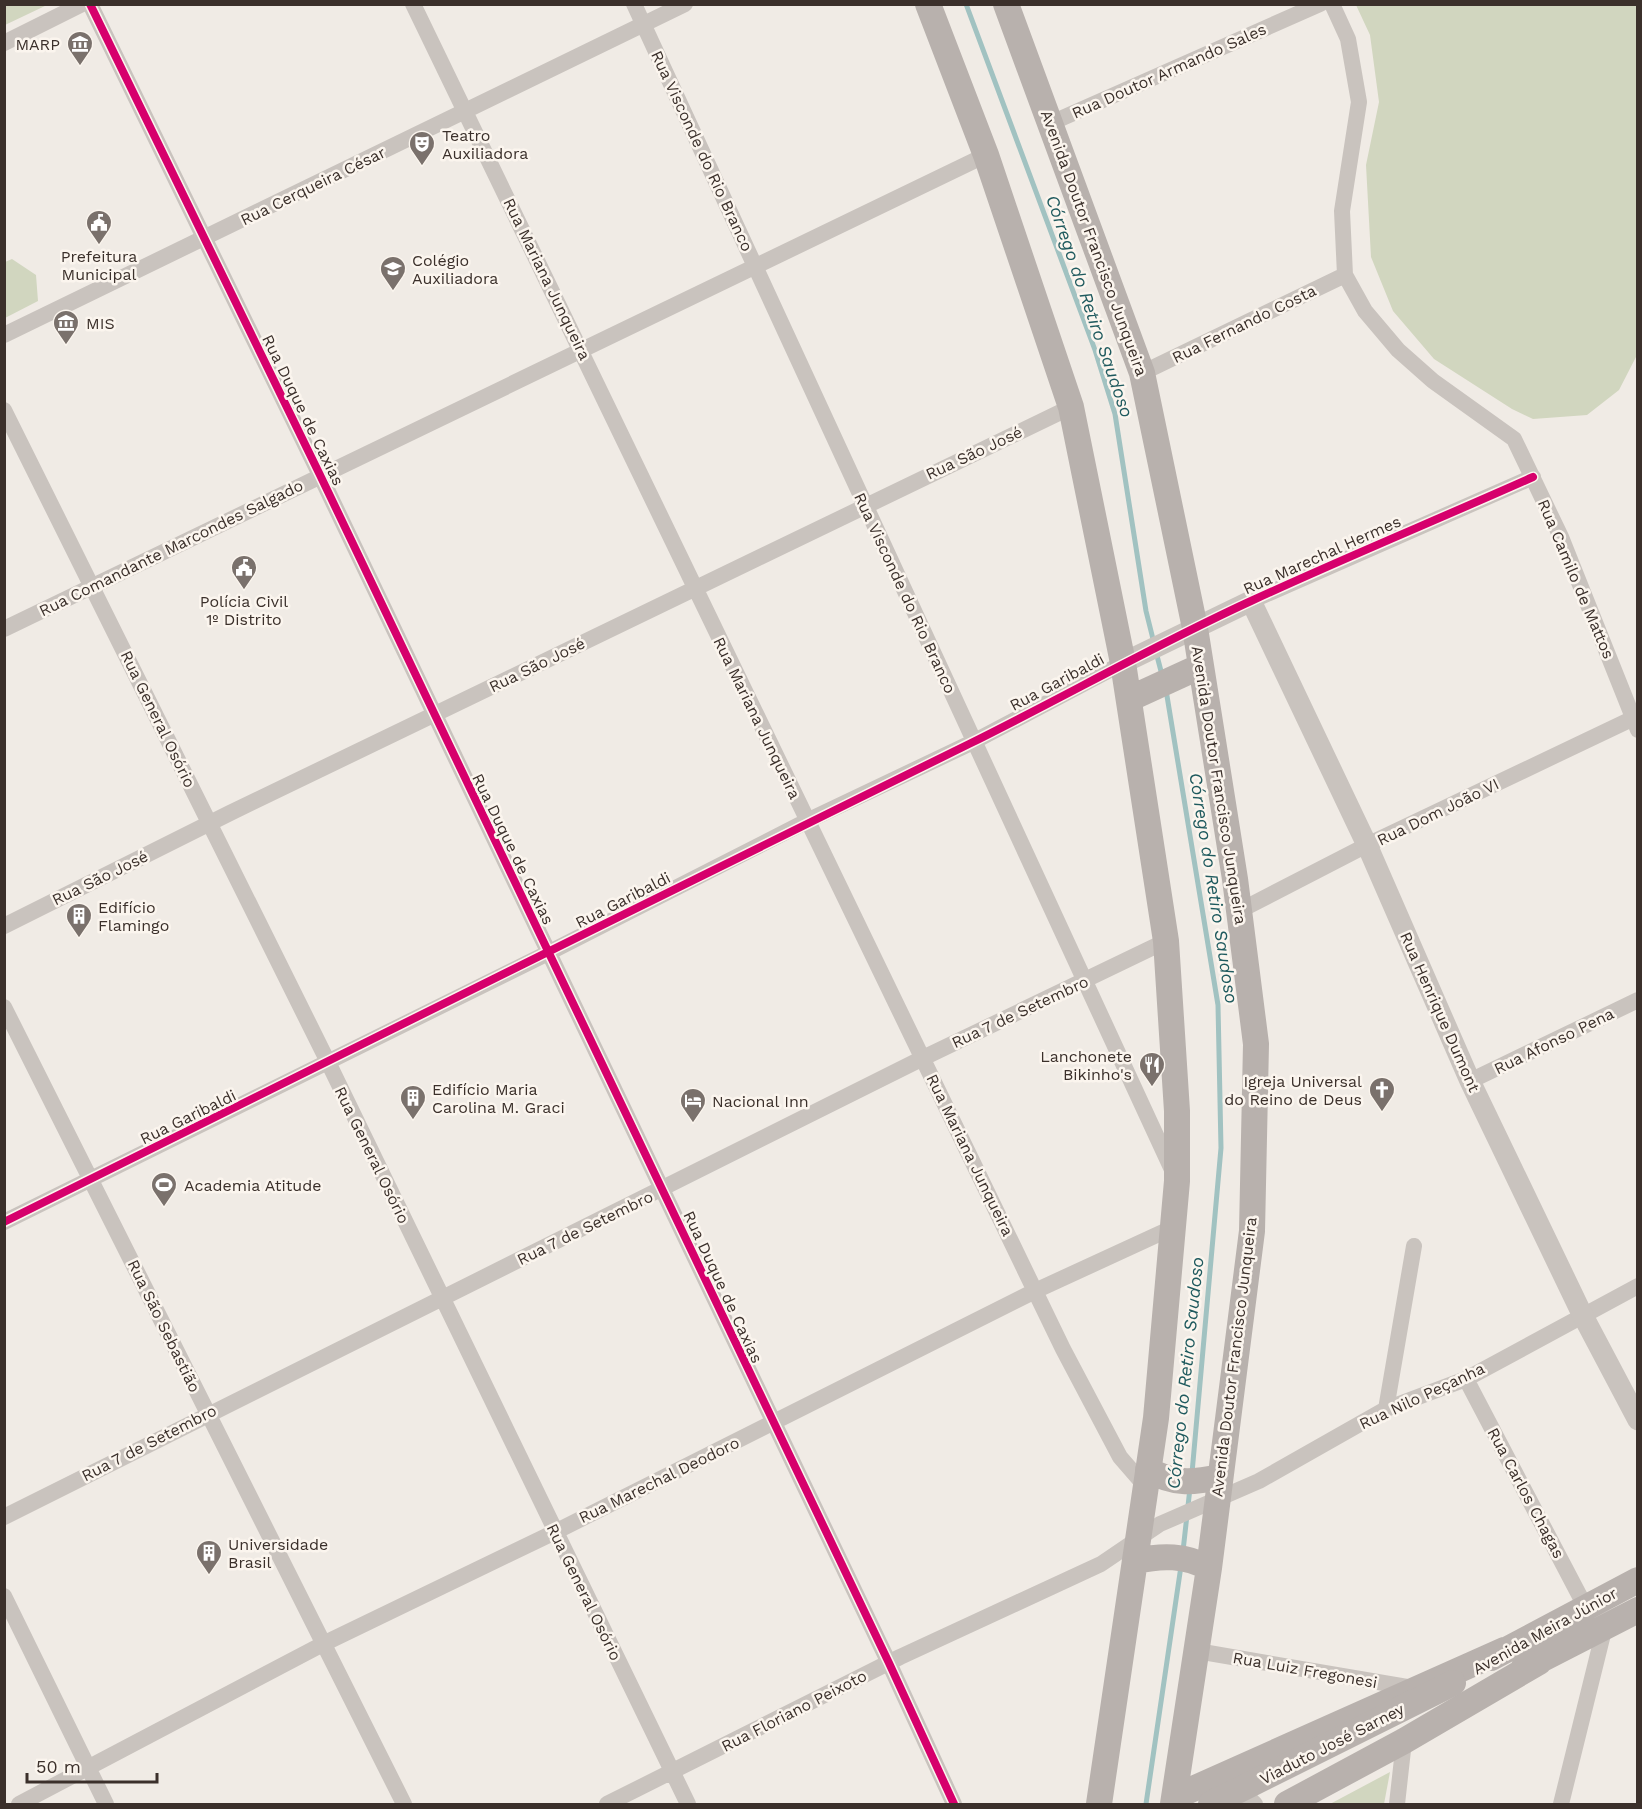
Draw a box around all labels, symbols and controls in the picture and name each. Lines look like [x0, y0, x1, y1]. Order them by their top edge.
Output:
street label: Rua Doutor Armando Sales [1069, 19, 1269, 123]
museum icon: MARP [65, 29, 95, 67]
place label: MARP [15, 35, 60, 54]
street label: Rua Visconde do Rio Branco [647, 48, 757, 254]
street label: Avenida Doutor Francisco Junqueira [1037, 107, 1151, 379]
place label: Teatro Auxiliadora [442, 126, 528, 163]
theatre icon: Teatro Auxiliadora [407, 129, 437, 167]
street label: Rua Cerqueira César [237, 142, 389, 229]
water label: Córrego do Retiro Saudoso [1042, 192, 1138, 420]
street label: Rua Mariana Junqueira [499, 195, 595, 363]
public building icon: Prefeitura Municipal [84, 208, 114, 246]
place label: Prefeitura Municipal [61, 247, 137, 284]
place label: Colégio Auxiliadora [412, 251, 498, 288]
school or university icon: Colégio Auxiliadora [378, 254, 408, 292]
street label: Rua Fernando Costa [1169, 281, 1319, 367]
museum icon: MIS [51, 308, 81, 346]
place label: MIS [86, 314, 115, 333]
street label: Rua Duque de Caxias [258, 331, 348, 489]
street label: Rua São José [923, 422, 1025, 484]
street label: Rua Comandante Marcondes Salgado [36, 476, 306, 620]
street label: Rua Visconde do Rio Branco [850, 490, 960, 696]
street label: Rua Camilo de Mattos [1534, 496, 1618, 662]
street label: Rua Marechal Hermes [1240, 512, 1404, 598]
public building icon: Polícia Civil 1º Distrito [229, 553, 259, 591]
place label: Polícia Civil 1º Distrito [200, 592, 288, 629]
street label: Rua São José [486, 634, 588, 696]
street label: Rua Mariana Junqueira [709, 634, 805, 802]
street label: Avenida Doutor Francisco Junqueira [1188, 644, 1250, 926]
street label: Rua General Osório [117, 647, 199, 791]
street label: Rua Garibaldi [1007, 649, 1107, 715]
street label: Rua Duque de Caxias [468, 770, 558, 928]
water label: Córrego do Retiro Saudoso [1185, 771, 1243, 1005]
street label: Rua Dom João VI [1374, 774, 1502, 850]
street label: Rua São José [49, 847, 151, 909]
street label: Rua Garibaldi [572, 868, 674, 932]
place label: Edifício Flamingo [98, 898, 169, 935]
building icon: Edifício Flamingo [64, 901, 94, 939]
street label: Rua Henrique Dumont [1396, 929, 1484, 1095]
street label: Rua 7 de Setembro [949, 972, 1091, 1052]
street label: Rua Afonso Pena [1491, 1004, 1617, 1078]
place label: Lanchonete Bikinho's [1040, 1047, 1132, 1084]
restaurant icon: Lanchonete Bikinho's [1137, 1050, 1167, 1088]
street label: Rua Mariana Junqueira [922, 1071, 1018, 1239]
place label: Igreja Universal do Reino de Deus [1224, 1072, 1362, 1109]
church icon: Igreja Universal do Reino de Deus [1367, 1075, 1397, 1113]
place label: Edifício Maria Carolina M. Graci [432, 1080, 565, 1117]
street label: Rua General Osório [331, 1083, 413, 1227]
building icon: Edifício Maria Carolina M. Graci [398, 1083, 428, 1121]
street label: Rua Garibaldi [137, 1086, 239, 1148]
hotel icon: Nacional Inn [678, 1086, 708, 1124]
place label: Nacional Inn [712, 1092, 809, 1111]
sports icon: Academia Atitude [149, 1170, 179, 1208]
place label: Academia Atitude [184, 1176, 322, 1195]
street label: Rua 7 de Setembro [514, 1187, 656, 1269]
street label: Rua Duque de Caxias [679, 1208, 767, 1366]
street label: Avenida Doutor Francisco Junqueira [1207, 1216, 1261, 1498]
water label: Córrego do Retiro Saudoso [1162, 1256, 1208, 1490]
street label: Rua São Sebastião [124, 1257, 204, 1395]
street label: Rua Nilo Peçanha [1356, 1359, 1488, 1433]
street label: Rua 7 de Setembro [78, 1401, 220, 1485]
street label: Rua Carlos Chagas [1483, 1424, 1569, 1562]
street label: Rua Marechal Deodoro [576, 1433, 742, 1527]
street label: Rua General Osório [543, 1520, 625, 1664]
place label: Universidade Brasil [228, 1535, 328, 1572]
building icon: Universidade Brasil [194, 1538, 224, 1576]
street label: Avenida Meira Júnior [1470, 1583, 1621, 1679]
street label: Rua Luiz Fregonesi [1231, 1648, 1379, 1692]
street label: Rua Floriano Peixoto [718, 1666, 870, 1756]
street label: Viaduto José Sarney [1257, 1699, 1408, 1789]
scale bar [27, 1746, 158, 1784]
text: 50 m [36, 1756, 81, 1777]

